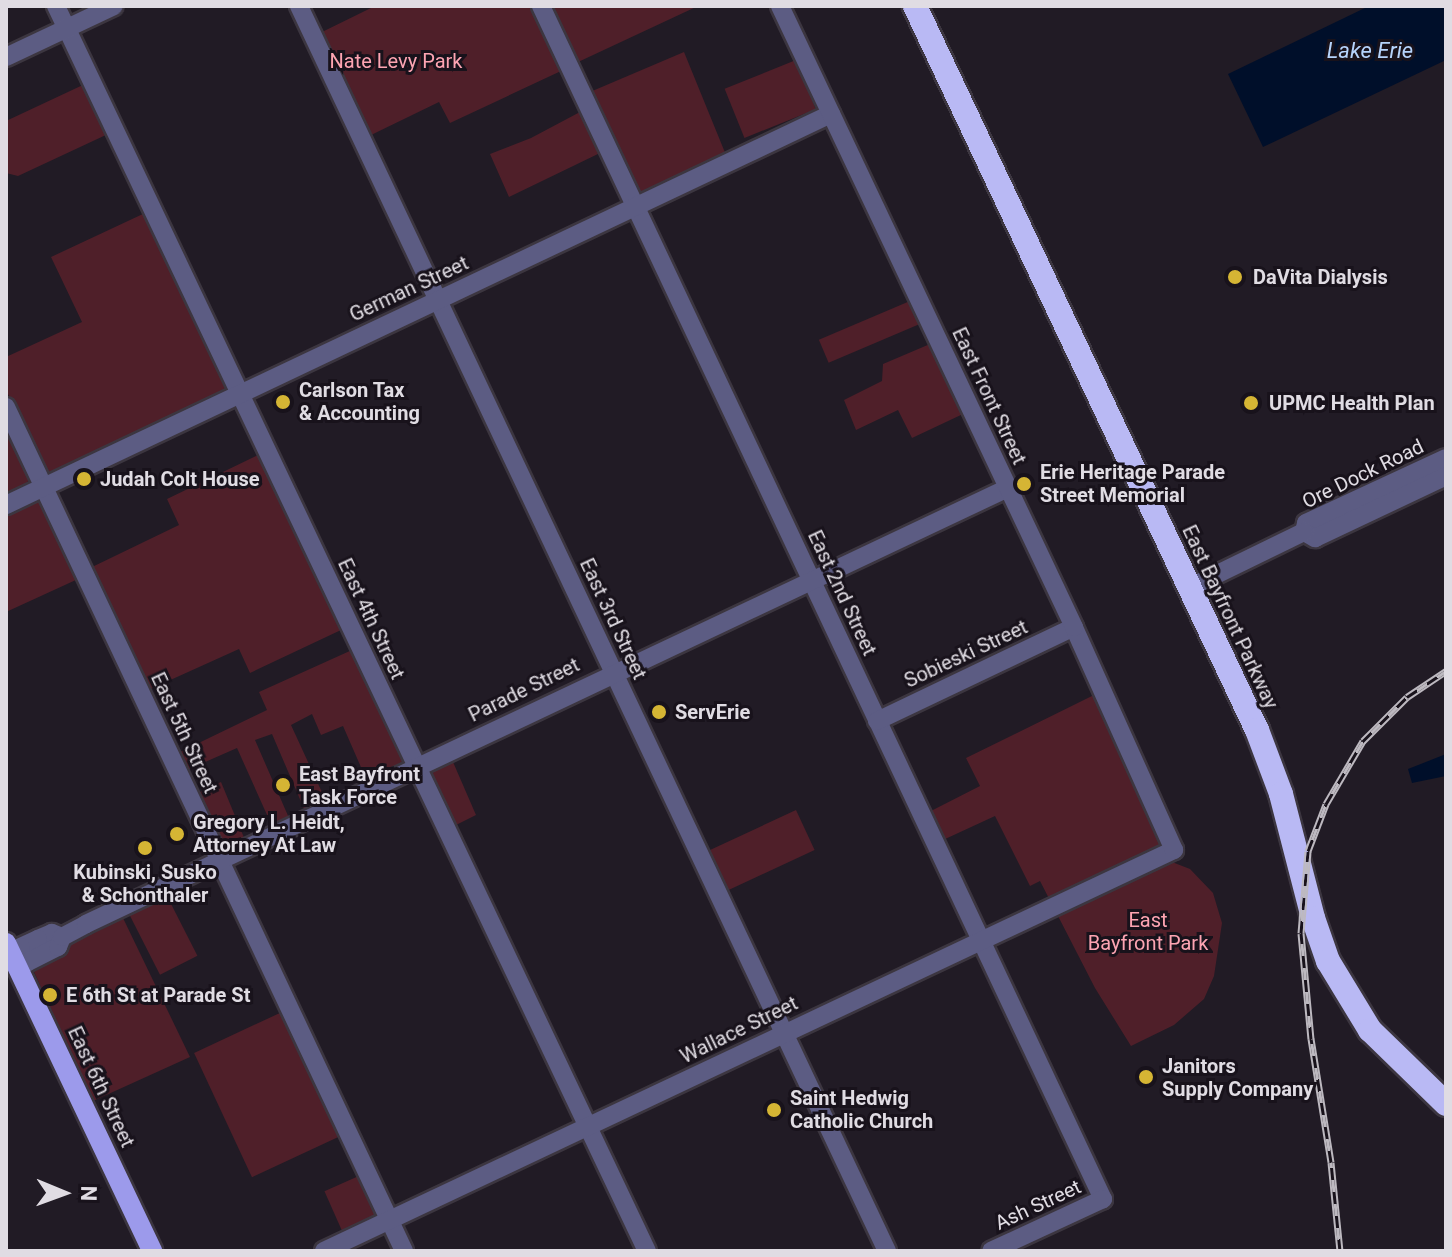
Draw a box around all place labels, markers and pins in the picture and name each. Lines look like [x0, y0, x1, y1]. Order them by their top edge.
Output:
place label: DaVita Dialysis [1253, 265, 1388, 289]
marker: DaVita Dialysis [1224, 266, 1246, 288]
place label: Carlson Tax & Accounting [299, 378, 420, 425]
place label: UPMC Health Plan [1269, 391, 1435, 415]
marker: UPMC Health Plan [1240, 392, 1262, 414]
marker: Carlson Tax & Accounting [274, 393, 292, 411]
place label: Erie Heritage Parade Street Memorial [1040, 460, 1225, 507]
place label: Judah Colt House [100, 467, 260, 491]
marker: Judah Colt House [75, 470, 93, 488]
marker: Erie Heritage Parade Street Memorial [1015, 475, 1033, 493]
place label: ServErie [675, 700, 750, 724]
marker: ServErie [650, 703, 668, 721]
place label: East Bayfront Task Force [299, 762, 420, 809]
marker: East Bayfront Task Force [274, 776, 292, 794]
place label: Gregory L. Heidt, Attorney At Law [193, 810, 345, 857]
marker: Gregory L. Heidt, Attorney At Law [168, 825, 186, 843]
marker: Kubinski, Susko & Schonthaler [136, 839, 154, 857]
place label: Kubinski, Susko & Schonthaler [73, 860, 217, 907]
place label: E 6th St at Parade St [66, 983, 250, 1007]
marker: E 6th St at Parade St [41, 986, 59, 1004]
place label: Janitors Supply Company [1162, 1054, 1313, 1101]
marker: Janitors Supply Company [1137, 1068, 1155, 1086]
place label: Saint Hedwig Catholic Church [790, 1086, 933, 1133]
marker: Saint Hedwig Catholic Church [765, 1101, 783, 1119]

